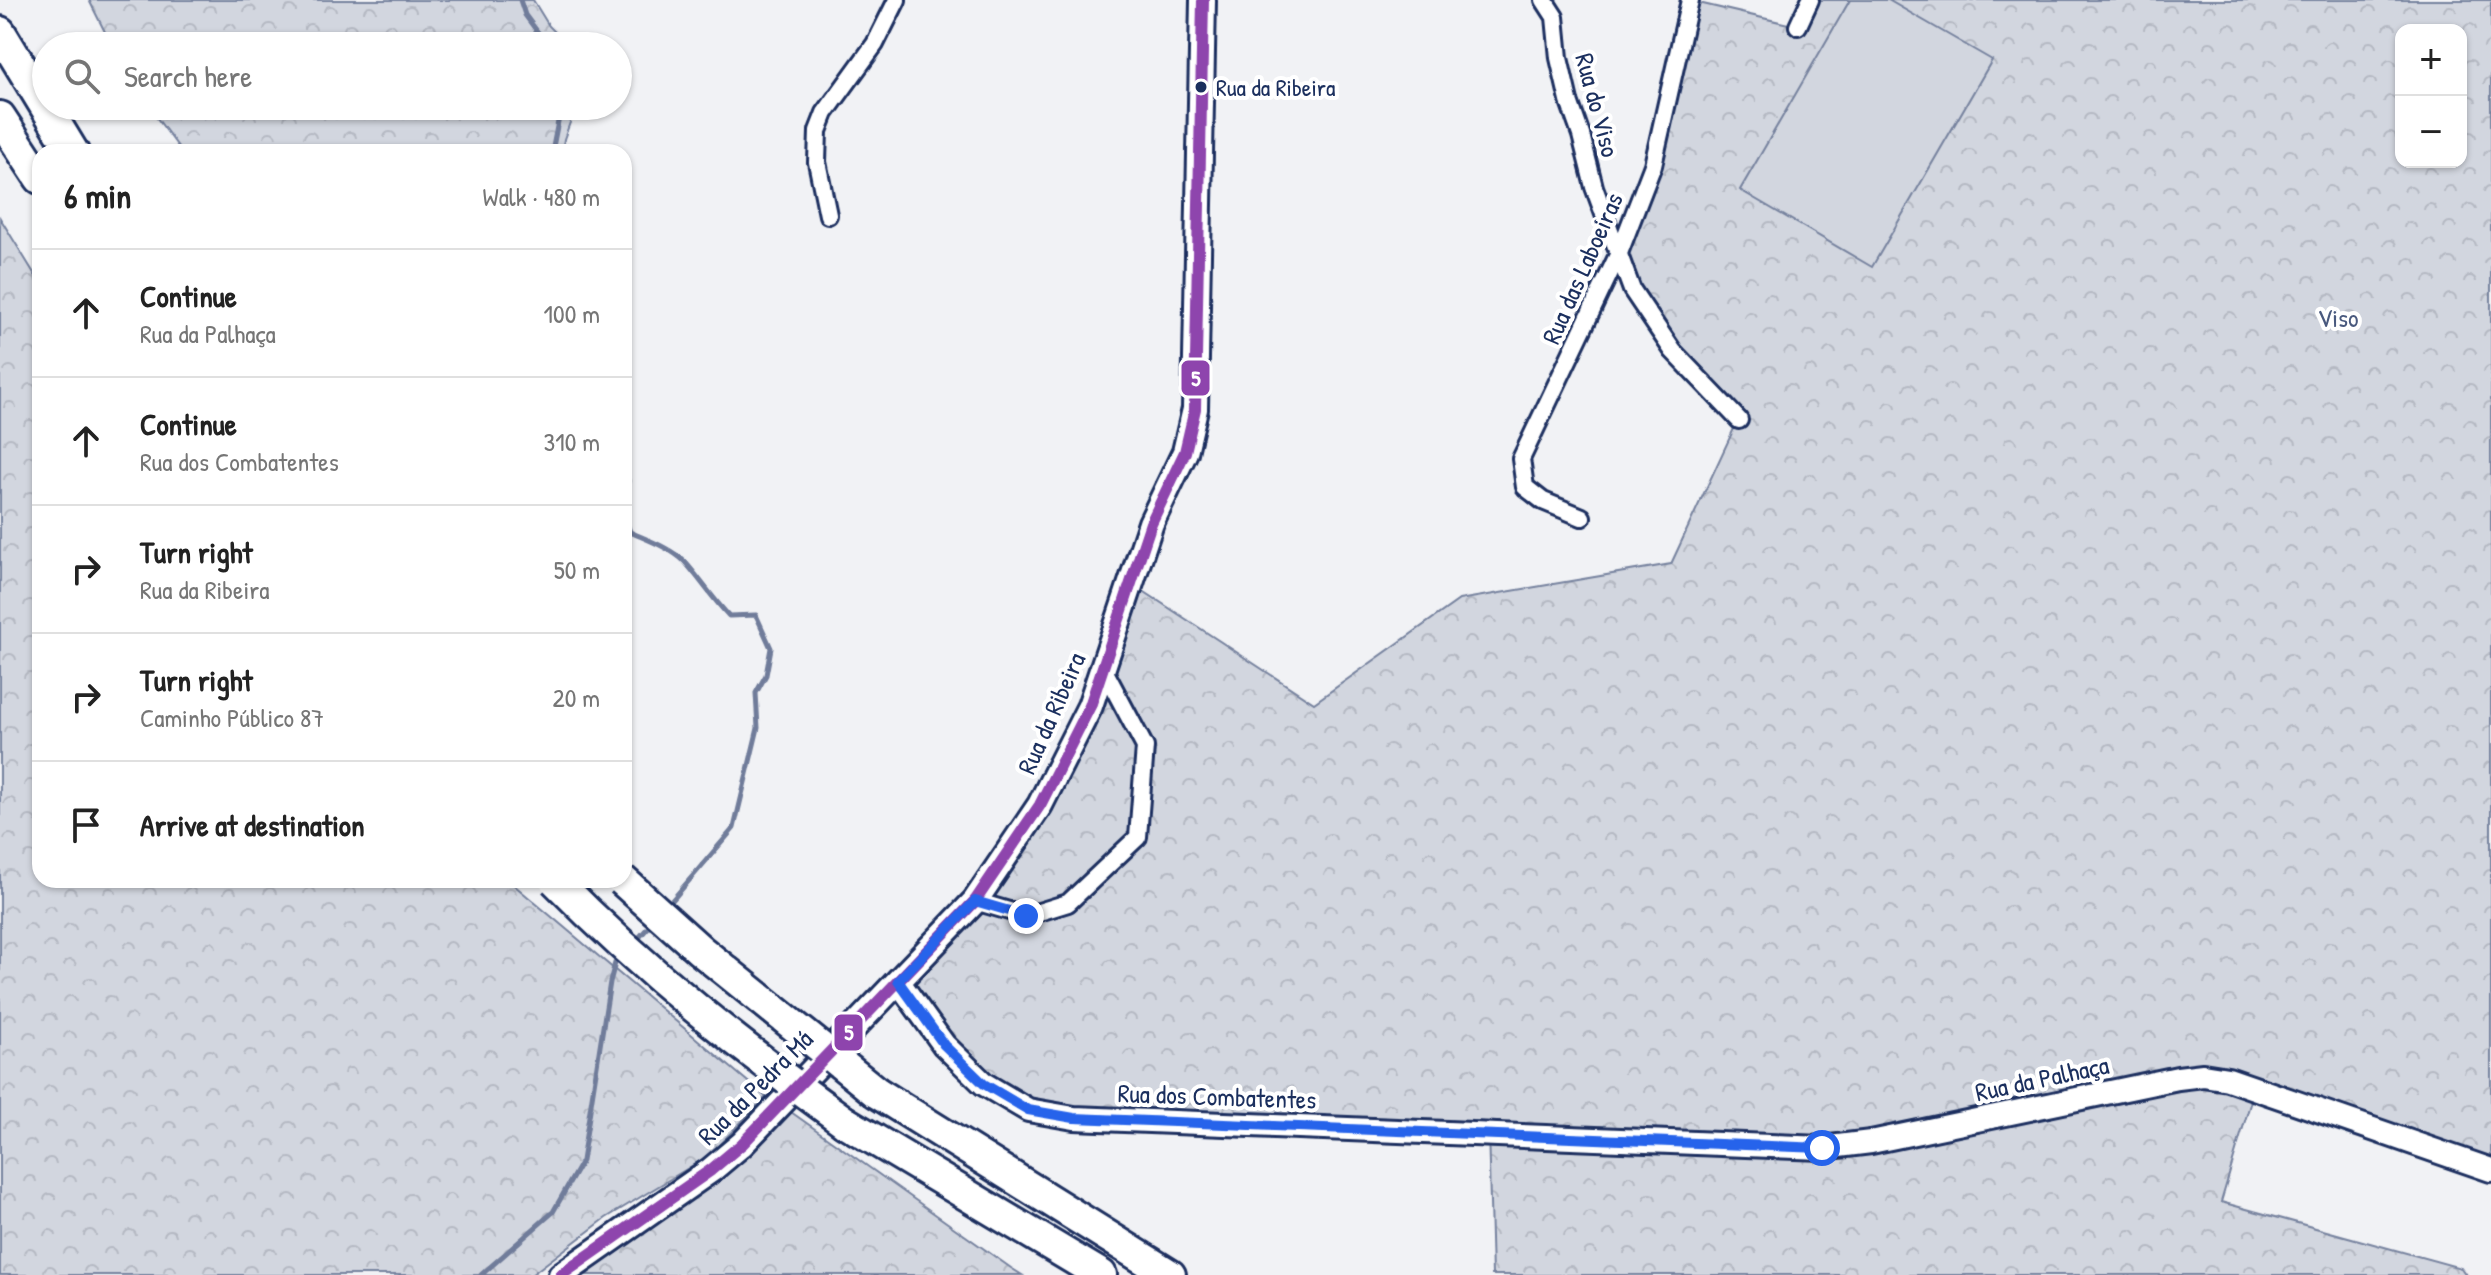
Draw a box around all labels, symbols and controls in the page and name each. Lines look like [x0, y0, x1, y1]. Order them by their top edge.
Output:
map controls [2395, 24, 2467, 168]
button: + [2395, 24, 2467, 96]
search box [32, 32, 632, 120]
street label: Rua do Viso [1567, 49, 1629, 161]
icon: search [60, 54, 104, 98]
text: Search here [124, 56, 252, 96]
place label: Rua da Ribeira [1216, 71, 1335, 103]
marker: Rua da Ribeira [1193, 79, 1209, 95]
button: − [2395, 96, 2467, 168]
text: 6 min [64, 173, 132, 219]
text: Walk · 480 m [483, 179, 600, 214]
street label: Rua das Laboeiras [1533, 187, 1631, 349]
text: Continue [140, 276, 237, 316]
icon: ahead [64, 291, 108, 335]
text: 100 m [544, 296, 600, 331]
park label: Viso [2318, 300, 2358, 335]
text: Rua da Palhaça [140, 316, 276, 351]
line badge: 5 [1180, 359, 1211, 397]
text: 5 [1191, 363, 1201, 393]
text: Continue [140, 404, 237, 444]
icon: ahead [64, 419, 108, 463]
text: 310 m [544, 424, 600, 459]
text: Rua dos Combatentes [140, 444, 339, 479]
text: Turn right [140, 532, 253, 572]
icon: right [64, 547, 108, 591]
text: 50 m [554, 552, 600, 587]
text: Rua da Ribeira [140, 572, 269, 607]
street label: Rua da Ribeira [1009, 647, 1093, 779]
text: Turn right [140, 660, 253, 700]
icon: right [64, 675, 108, 719]
text: 20 m [553, 680, 600, 715]
text: Caminho Público 87 [140, 700, 324, 735]
icon: arrive [64, 803, 108, 847]
text: Arrive at destination [140, 805, 365, 845]
route end [1008, 898, 1044, 934]
line badge: 5 [833, 1013, 864, 1052]
text: 5 [844, 1017, 854, 1047]
street label: Rua da Pedra Má [690, 1022, 820, 1152]
street label: Rua da Palhaça [1972, 1047, 2112, 1109]
street label: Rua dos Combatentes [1117, 1075, 1317, 1117]
route start [1804, 1130, 1840, 1166]

